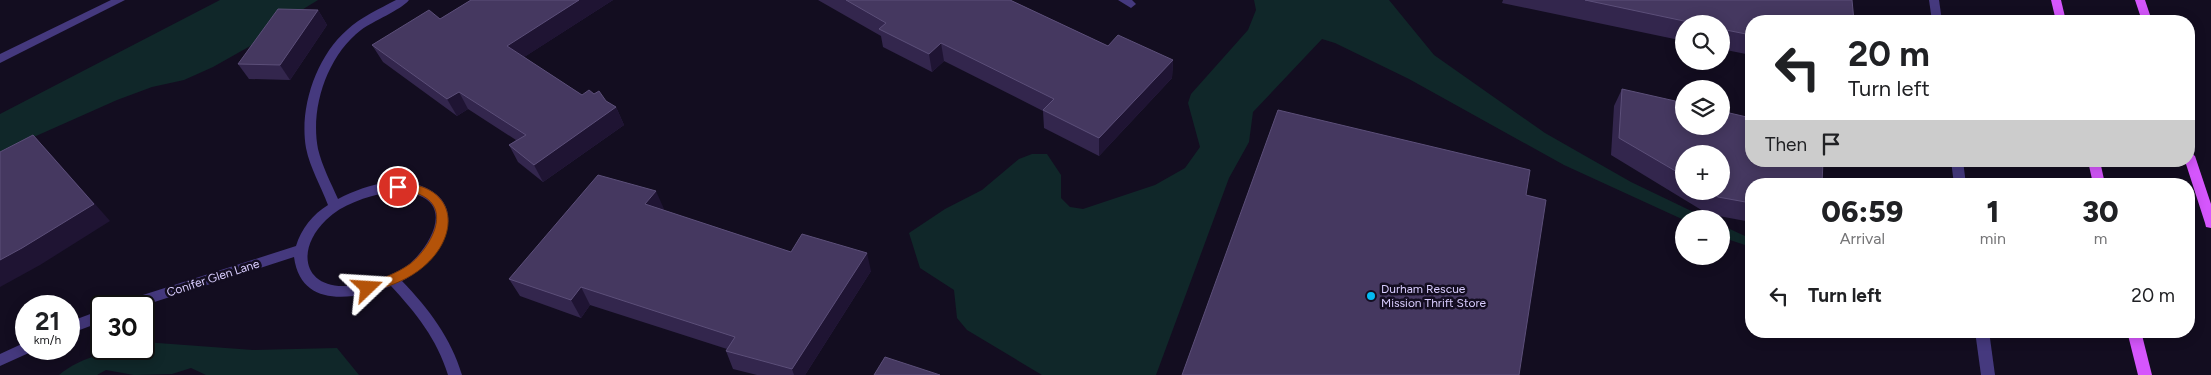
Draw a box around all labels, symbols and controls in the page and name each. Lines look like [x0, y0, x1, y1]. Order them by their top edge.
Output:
map controls [1675, 15, 1730, 265]
button: search [1675, 15, 1730, 70]
text: 20 m [1848, 33, 1930, 75]
icon: left [1765, 35, 1830, 100]
text: Turn left [1848, 75, 1930, 102]
button: layers [1675, 80, 1730, 135]
icon: arrive [1817, 130, 1845, 158]
text: Then [1765, 133, 1807, 156]
button: + [1675, 145, 1730, 200]
pin [377, 166, 419, 208]
icon: arrive [384, 173, 412, 201]
text: 06:59 [1821, 193, 1903, 230]
text: 1 [1986, 193, 1999, 230]
text: 30 [2082, 193, 2119, 230]
button: − [1675, 210, 1730, 265]
text: Arrival [1840, 229, 1885, 248]
text: min [1980, 229, 2006, 248]
text: m [2094, 229, 2107, 248]
street label: Conifer Glen Lane [165, 256, 262, 300]
position arrow [341, 261, 393, 313]
place label: Durham Rescue Mission Thrift Store [1381, 282, 1486, 310]
icon: left [1765, 282, 1793, 310]
text: Turn left [1808, 284, 1882, 307]
text: 20 m [2131, 284, 2175, 307]
marker: Durham Rescue Mission Thrift Store [1365, 290, 1377, 302]
speed limit sign: 30 [90, 295, 155, 360]
text: 21 [35, 306, 60, 336]
text: km/h [34, 333, 61, 347]

